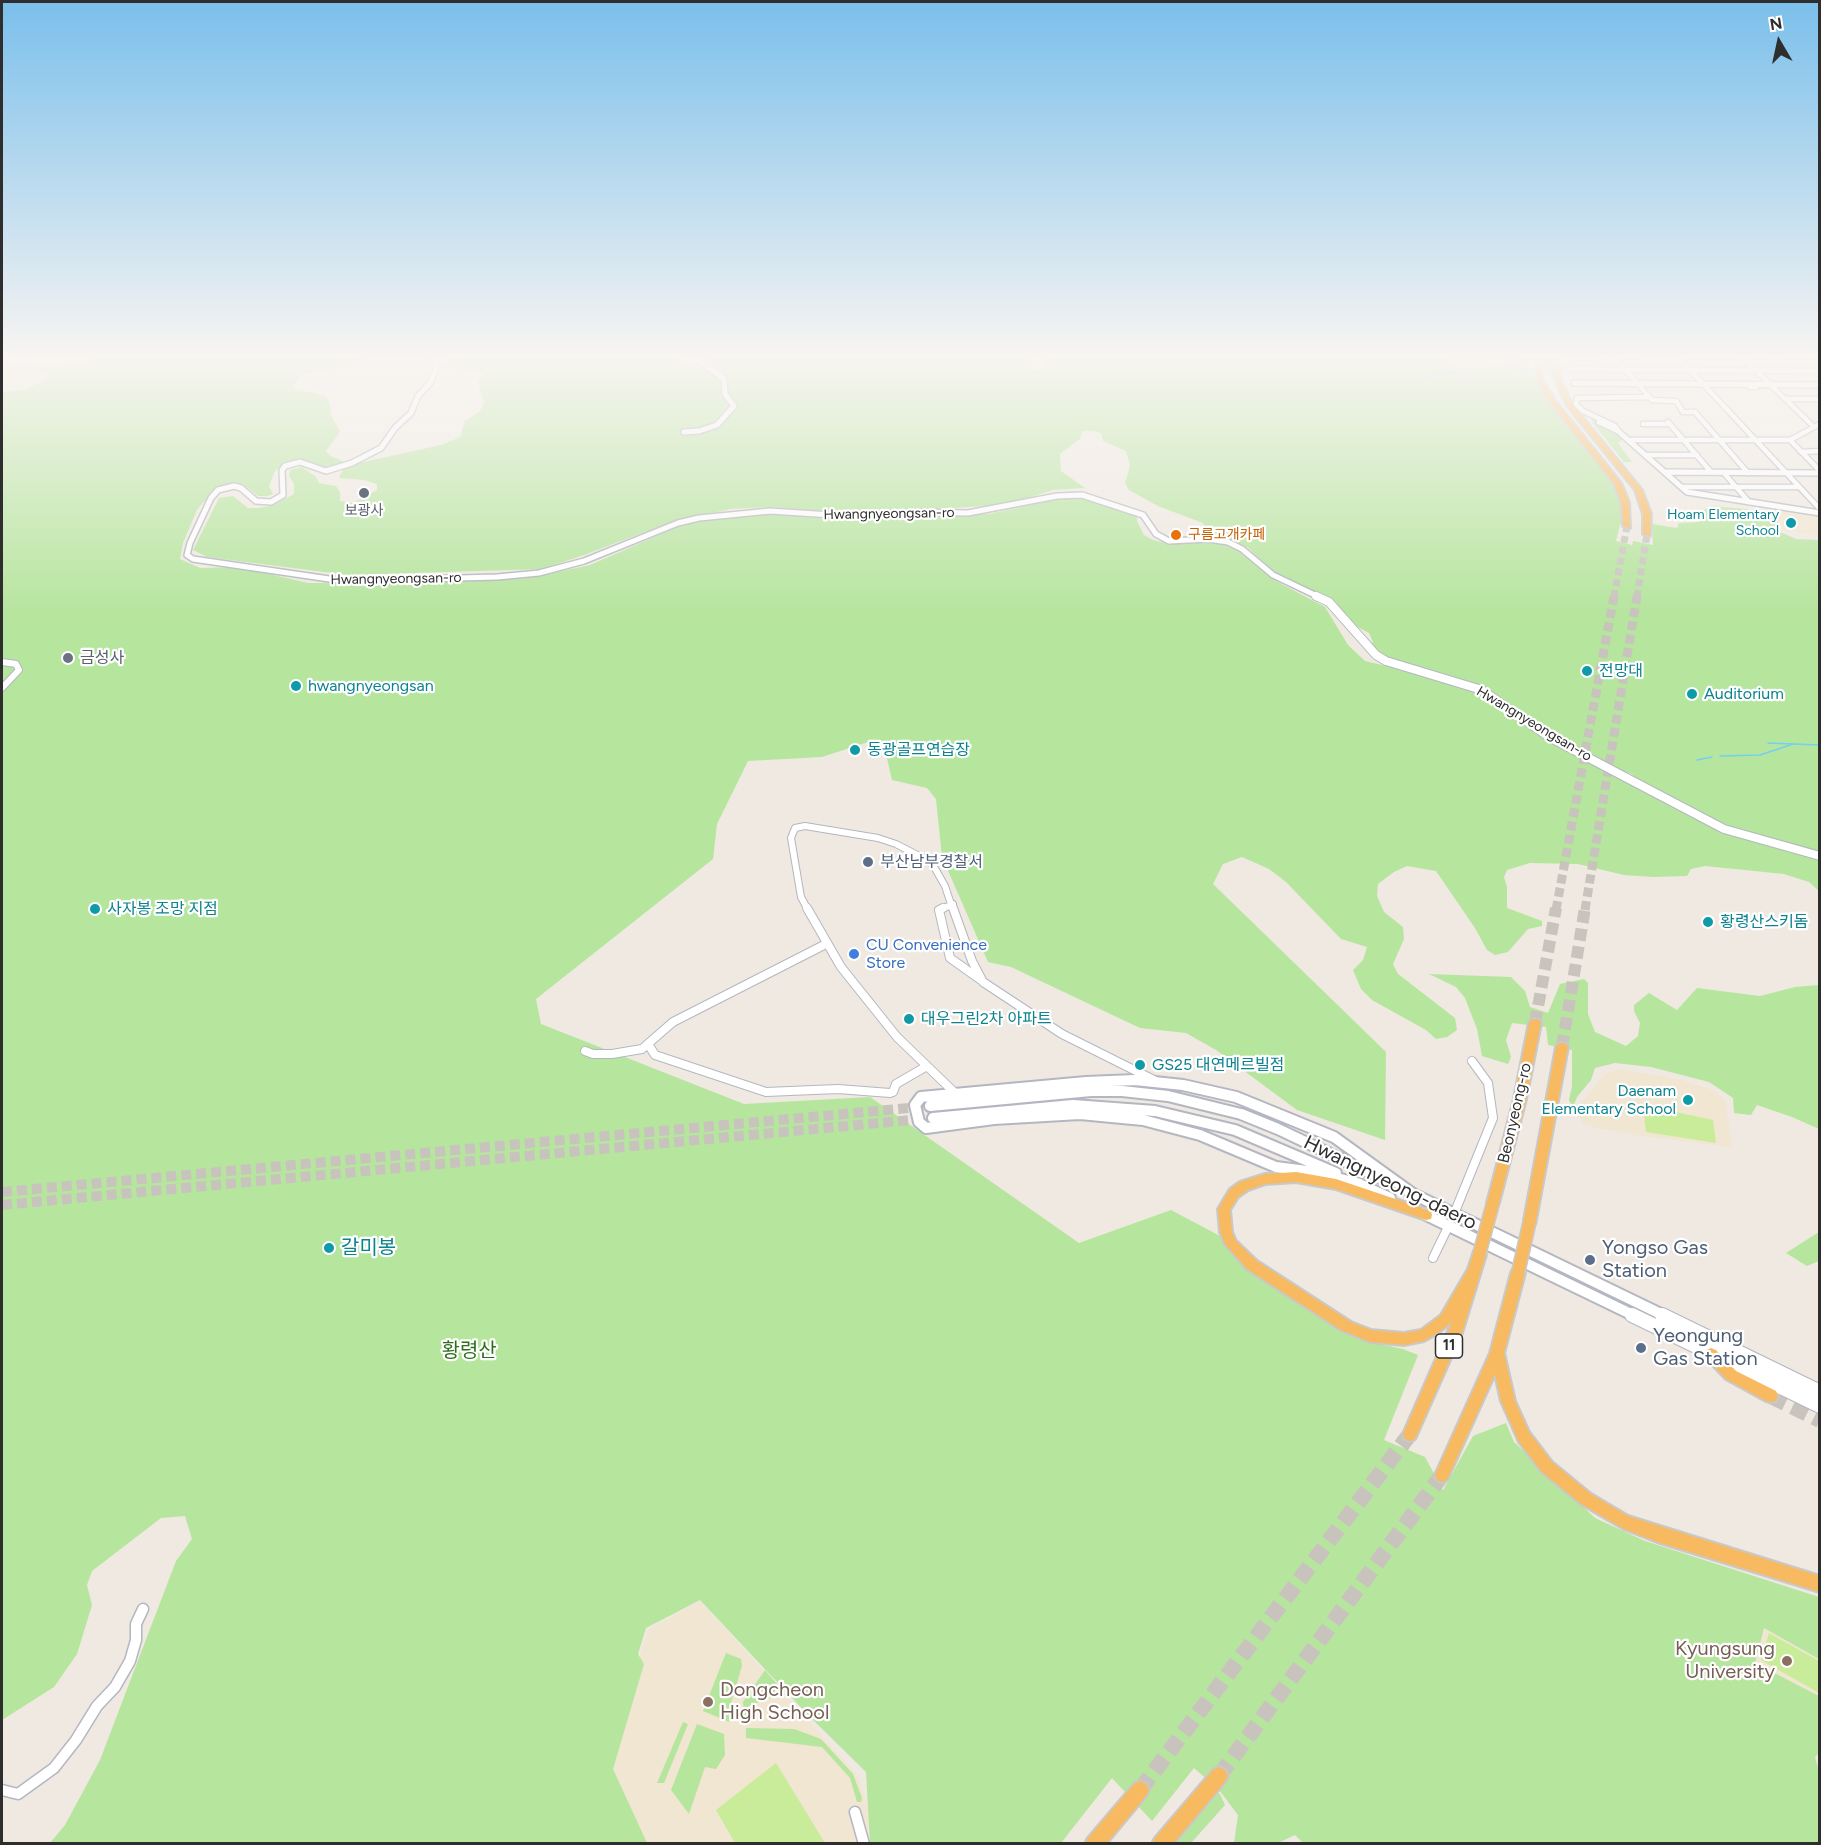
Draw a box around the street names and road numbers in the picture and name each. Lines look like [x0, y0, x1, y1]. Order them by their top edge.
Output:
street label: Hwangnyeongsan-ro [823, 504, 955, 524]
street label: Hwangnyeongsan-ro [330, 569, 462, 589]
street label: Hwangnyeongsan-ro [1473, 683, 1595, 765]
street label: Beonyeong-ro [1494, 1061, 1536, 1165]
street label: Hwangnyeong-daero [1299, 1131, 1481, 1235]
road number: 11 [1436, 1334, 1462, 1358]

